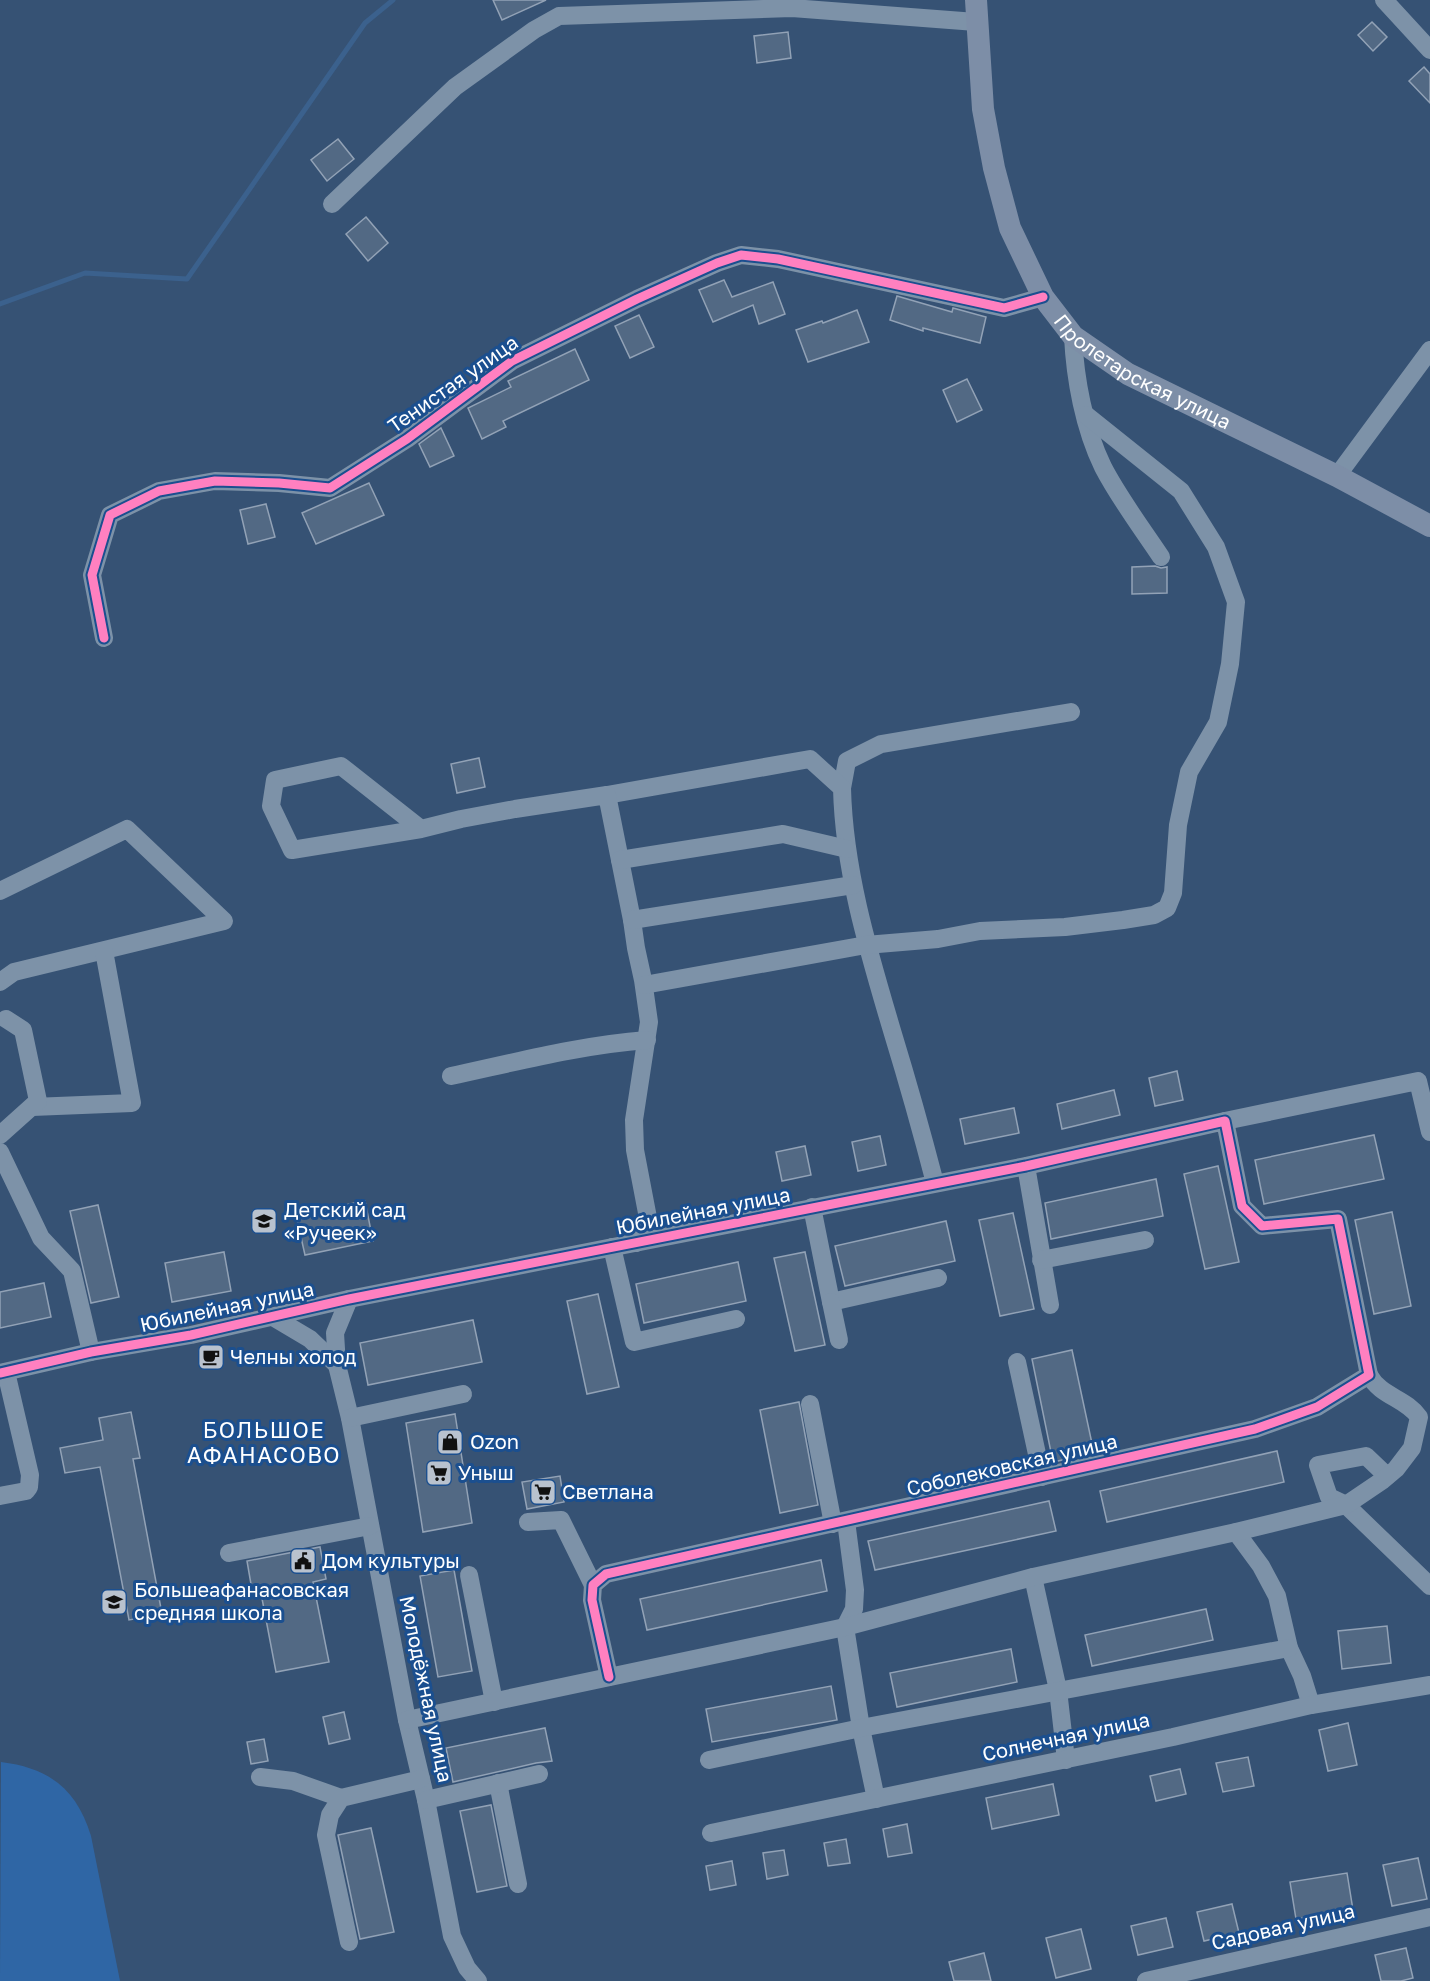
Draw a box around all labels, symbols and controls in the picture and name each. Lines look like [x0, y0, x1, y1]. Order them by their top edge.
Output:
street label: Пролетарская улица [1050, 309, 1235, 433]
street label: Тенистая улица [383, 329, 522, 437]
street label: Юбилейная улица [614, 1181, 792, 1239]
place label: Детский сад «Ручеек» [284, 1197, 406, 1244]
school or university icon: Детский сад «Ручеек» [249, 1206, 279, 1236]
street label: Юбилейная улица [138, 1276, 316, 1336]
cafe icon: Челны холод [196, 1342, 226, 1372]
place label: Челны холод [230, 1344, 356, 1368]
district label: БОЛЬШОЕ АФАНАСОВО [187, 1416, 341, 1468]
shop icon: Ozon [435, 1427, 465, 1457]
street label: Соболековская улица [904, 1428, 1119, 1500]
place label: Ozon [470, 1429, 519, 1453]
supermarket icon: Уныш [424, 1458, 454, 1488]
place label: Уныш [458, 1460, 514, 1484]
supermarket icon: Светлана [528, 1477, 558, 1507]
place label: Светлана [562, 1479, 654, 1503]
public building icon: Дом культуры [288, 1546, 318, 1576]
place label: Дом культуры [322, 1548, 460, 1572]
place label: Большеафанасовская средняя школа [134, 1577, 349, 1624]
school or university icon: Большеафанасовская средняя школа [99, 1587, 129, 1617]
street label: Молодёжная улица [395, 1593, 459, 1784]
street label: Солнечная улица [980, 1707, 1152, 1765]
street label: Садовая улица [1209, 1898, 1357, 1954]

